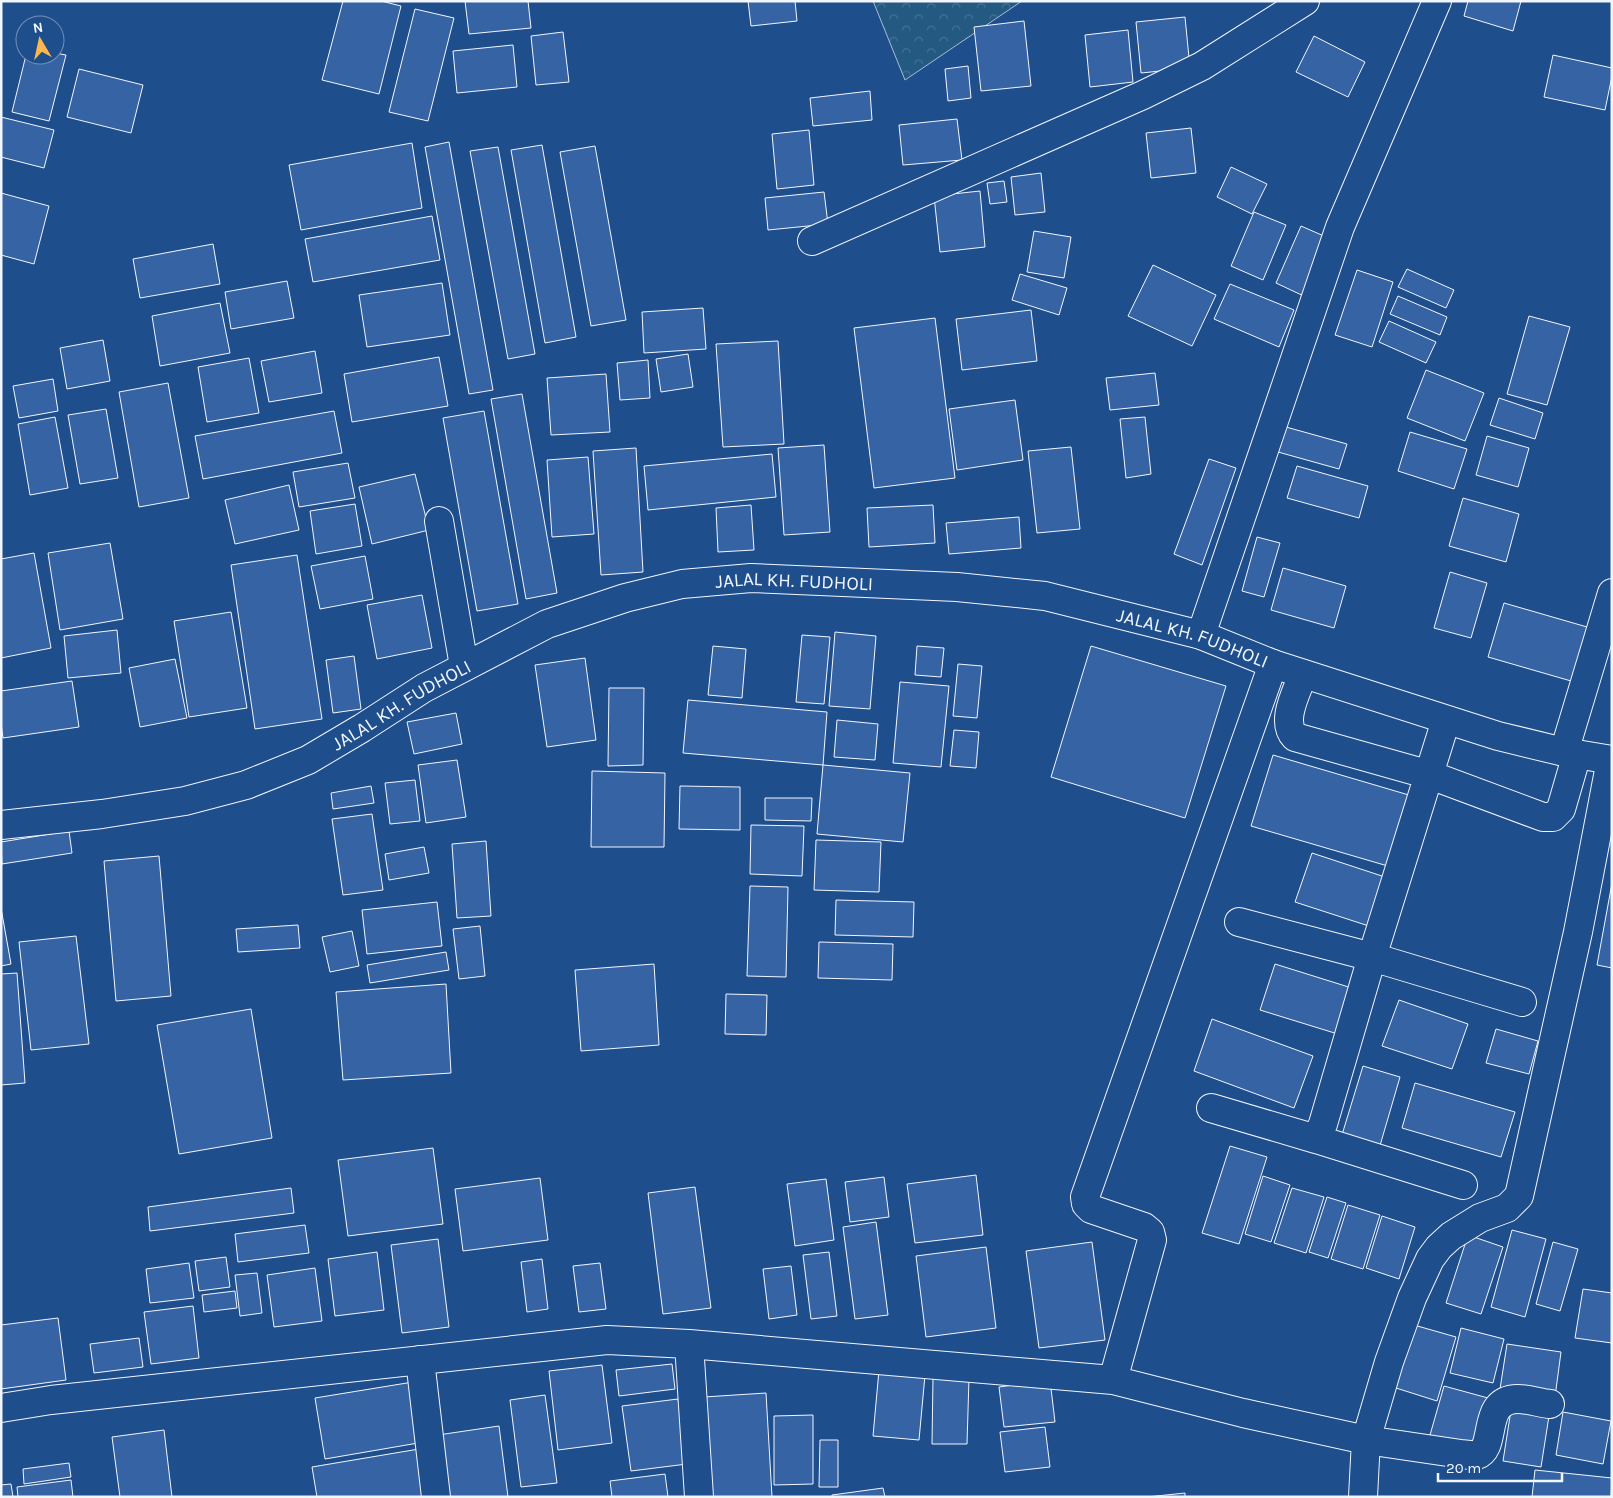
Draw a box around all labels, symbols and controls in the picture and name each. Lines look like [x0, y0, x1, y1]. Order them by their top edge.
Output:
north arrow [15, 15, 65, 65]
text: N [32, 18, 44, 37]
street label: JALAL KH. FUDHOLI [714, 568, 873, 595]
street label: JALAL KH. FUDHOLI [1114, 604, 1271, 673]
street label: JALAL KH. FUDHOLI [328, 656, 475, 755]
scale bar [1438, 1450, 1562, 1482]
text: 20 m [1446, 1459, 1481, 1477]

